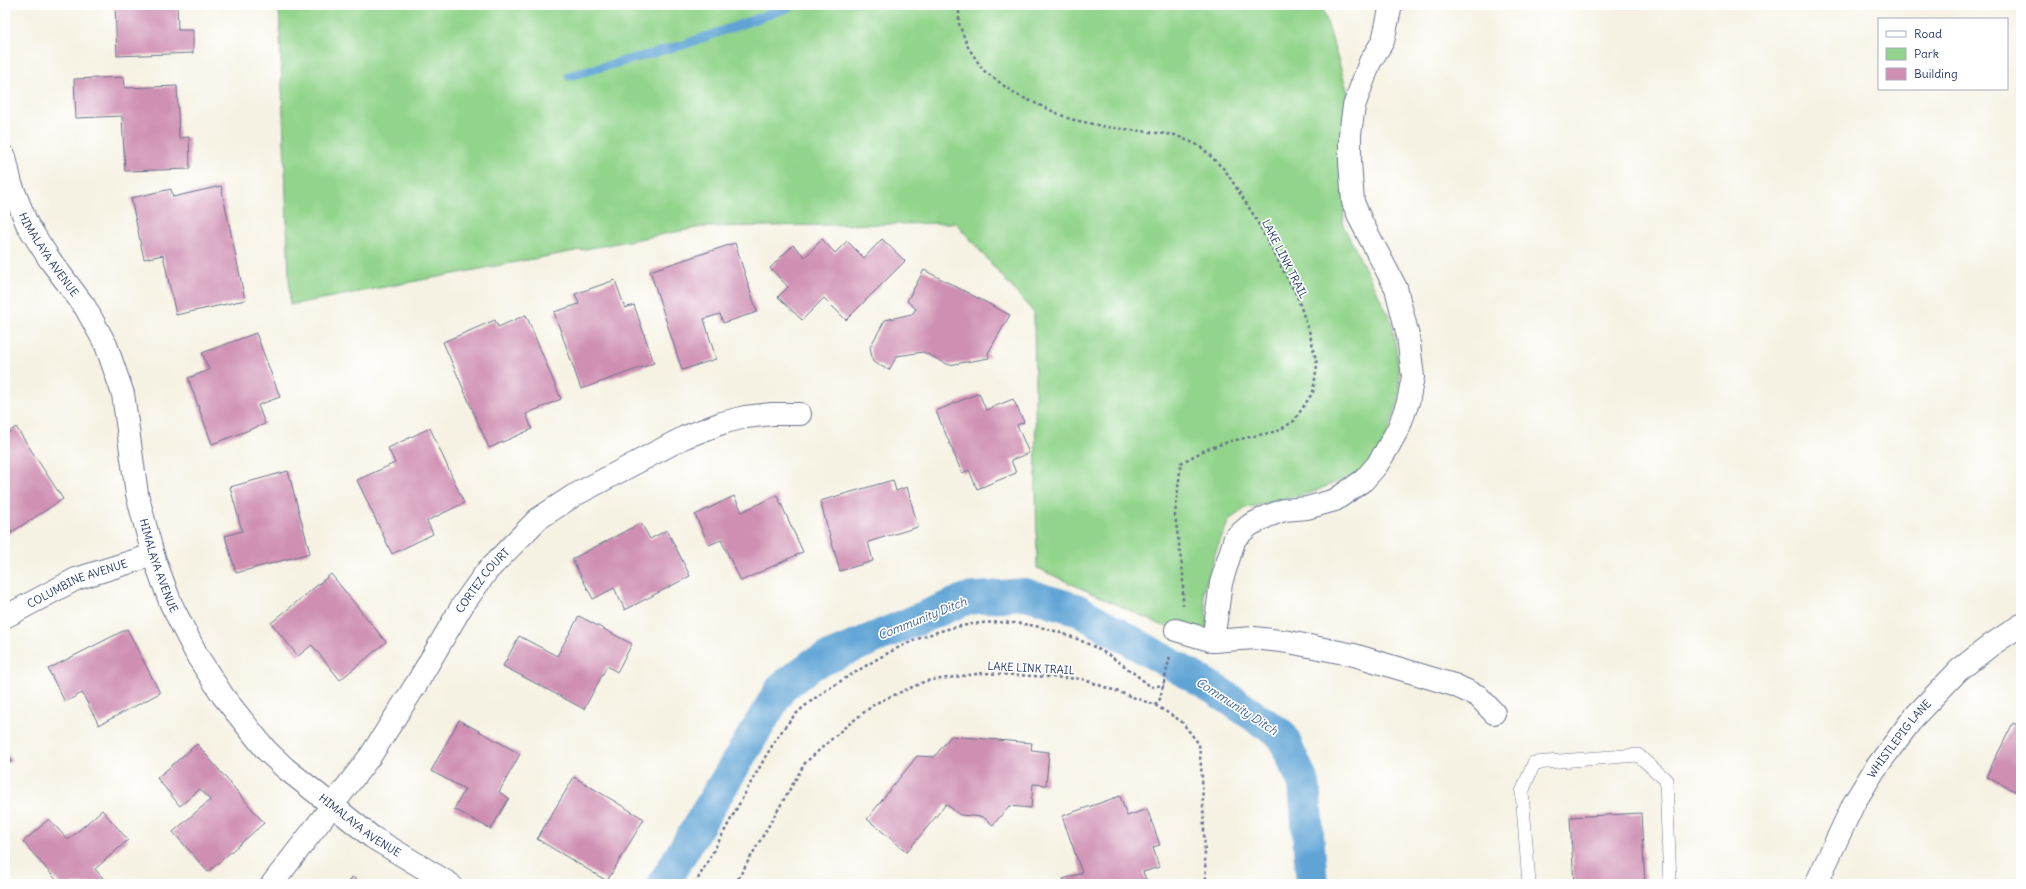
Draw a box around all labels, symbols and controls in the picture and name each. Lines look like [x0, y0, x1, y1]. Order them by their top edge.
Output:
legend [1878, 18, 2008, 90]
text: Road [1914, 26, 1942, 41]
text: Park [1914, 46, 1939, 61]
text: Building [1914, 66, 1958, 81]
street label: HIMALAYA AVENUE [16, 210, 82, 299]
street label: LAKE LINK TRAIL [1259, 217, 1311, 301]
street label: HIMALAYA AVENUE [137, 517, 181, 615]
street label: CORTEZ COURT [453, 545, 513, 615]
street label: COLUMBINE AVENUE [25, 556, 129, 611]
water label: Community Ditch [876, 593, 969, 643]
street label: LAKE LINK TRAIL [987, 659, 1075, 677]
water label: Community Ditch [1193, 674, 1281, 739]
street label: WHISTLEPIG LANE [1864, 697, 1934, 781]
street label: HIMALAYA AVENUE [316, 791, 403, 860]

